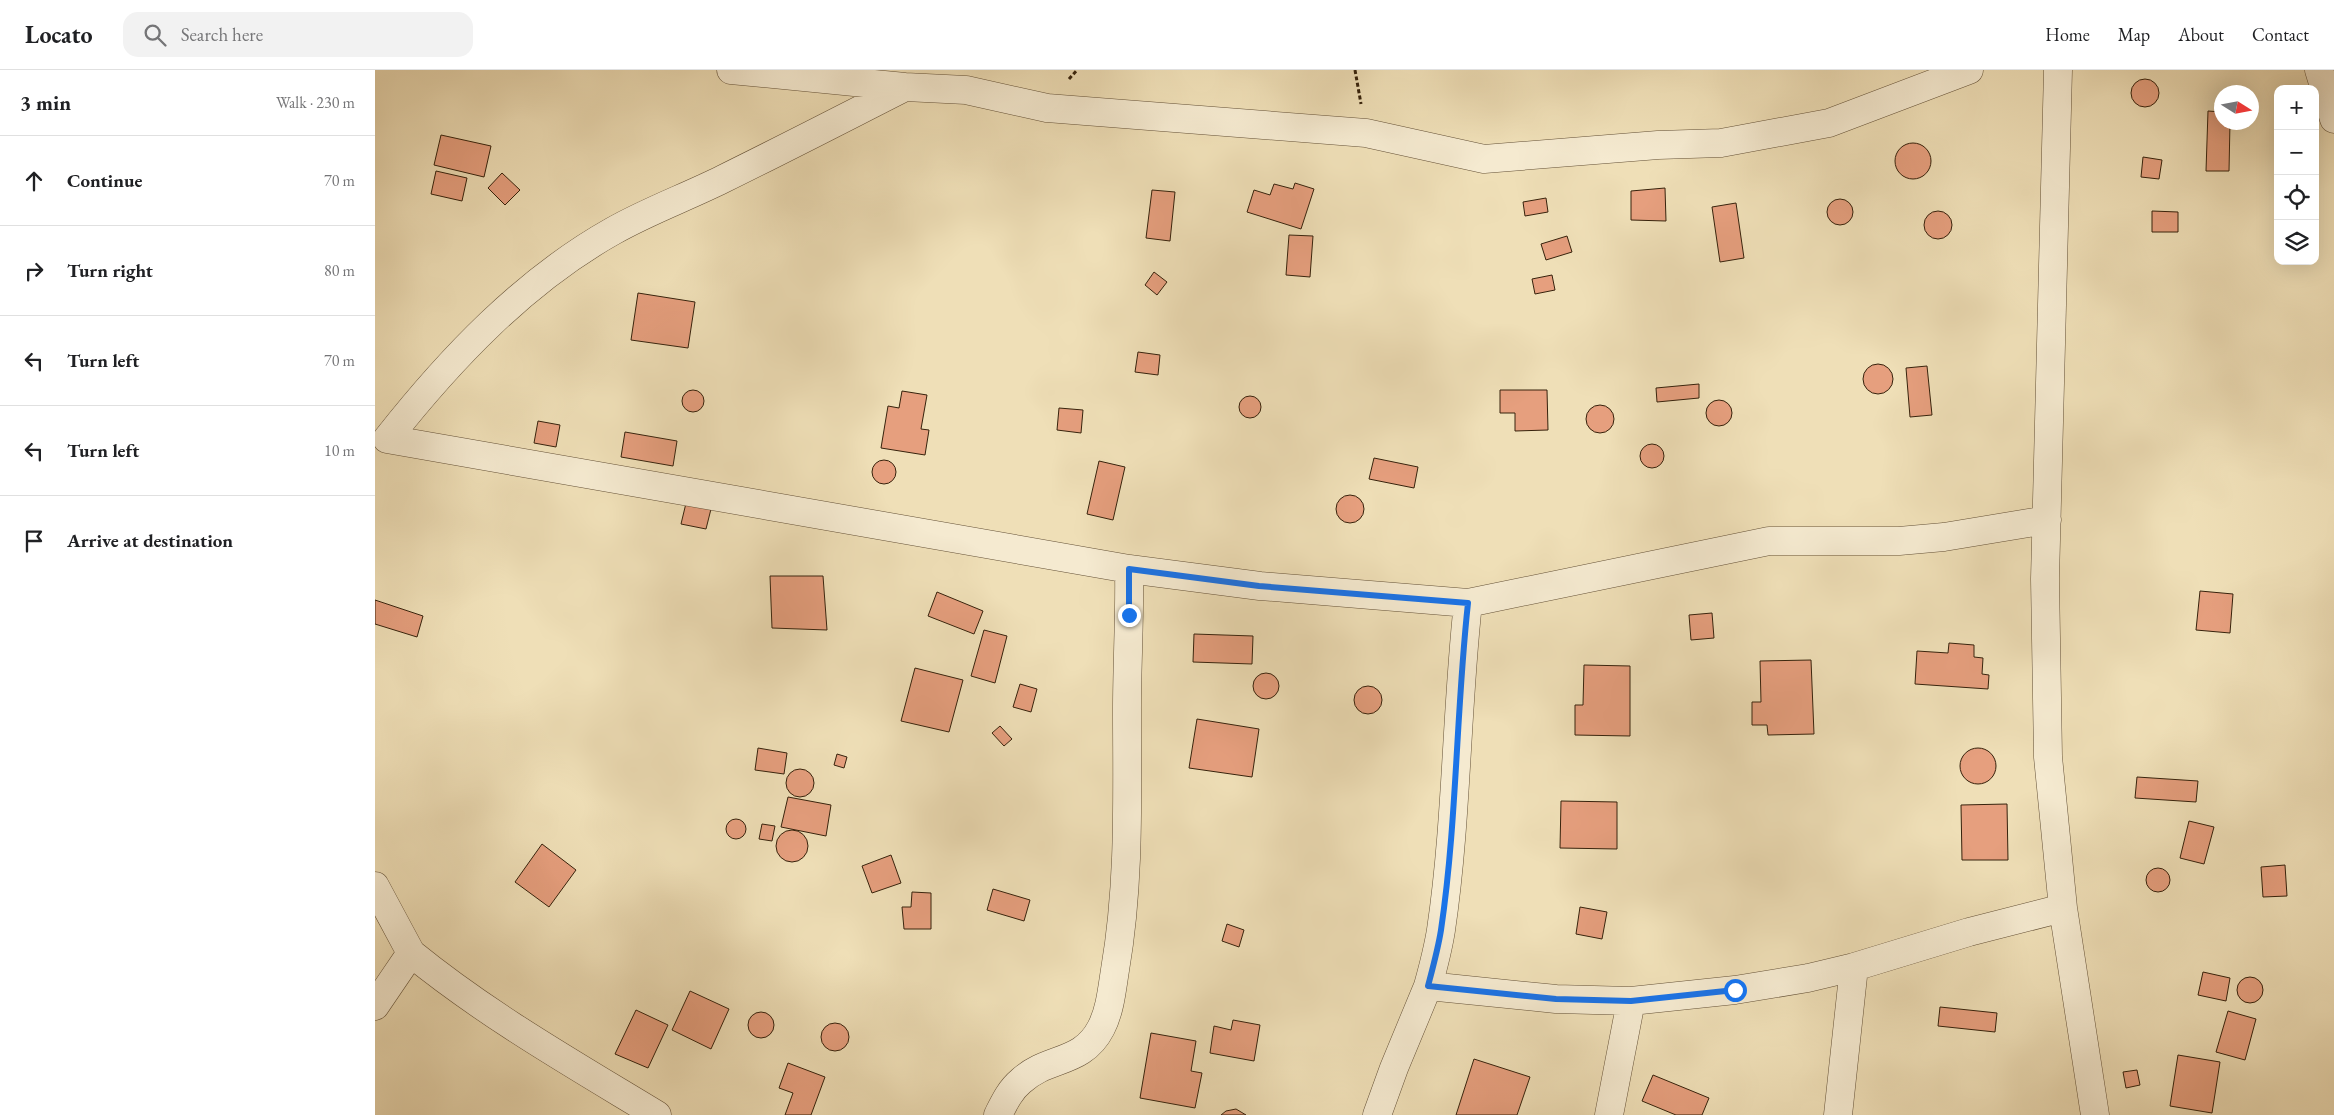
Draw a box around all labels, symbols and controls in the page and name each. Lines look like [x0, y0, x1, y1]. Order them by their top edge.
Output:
search box [123, 12, 473, 57]
text: Locato [25, 19, 93, 50]
icon: search [141, 21, 169, 49]
text: Search here [181, 22, 263, 47]
text: Home [2045, 23, 2090, 46]
text: Map [2118, 23, 2150, 46]
text: About [2178, 23, 2224, 46]
text: Contact [2252, 23, 2309, 46]
north arrow [2214, 85, 2259, 130]
map controls [2274, 85, 2319, 265]
button: + [2274, 85, 2319, 130]
text: 3 min [20, 89, 71, 116]
text: Walk · 230 m [276, 92, 355, 113]
button: − [2274, 130, 2319, 175]
icon: ahead [20, 167, 48, 195]
text: Continue [67, 168, 142, 193]
text: 70 m [324, 170, 355, 191]
button: locate [2274, 175, 2319, 220]
button: layers [2274, 220, 2319, 265]
icon: right [20, 257, 48, 285]
text: Turn right [67, 258, 153, 283]
text: 80 m [324, 260, 355, 281]
icon: left [20, 347, 48, 375]
text: Turn left [67, 348, 139, 373]
text: 70 m [324, 350, 355, 371]
icon: left [20, 437, 48, 465]
text: Turn left [67, 438, 139, 463]
text: 10 m [324, 440, 355, 461]
icon: arrive [20, 527, 48, 555]
text: Arrive at destination [67, 528, 233, 553]
route end [1118, 604, 1141, 627]
route start [1724, 979, 1747, 1002]

